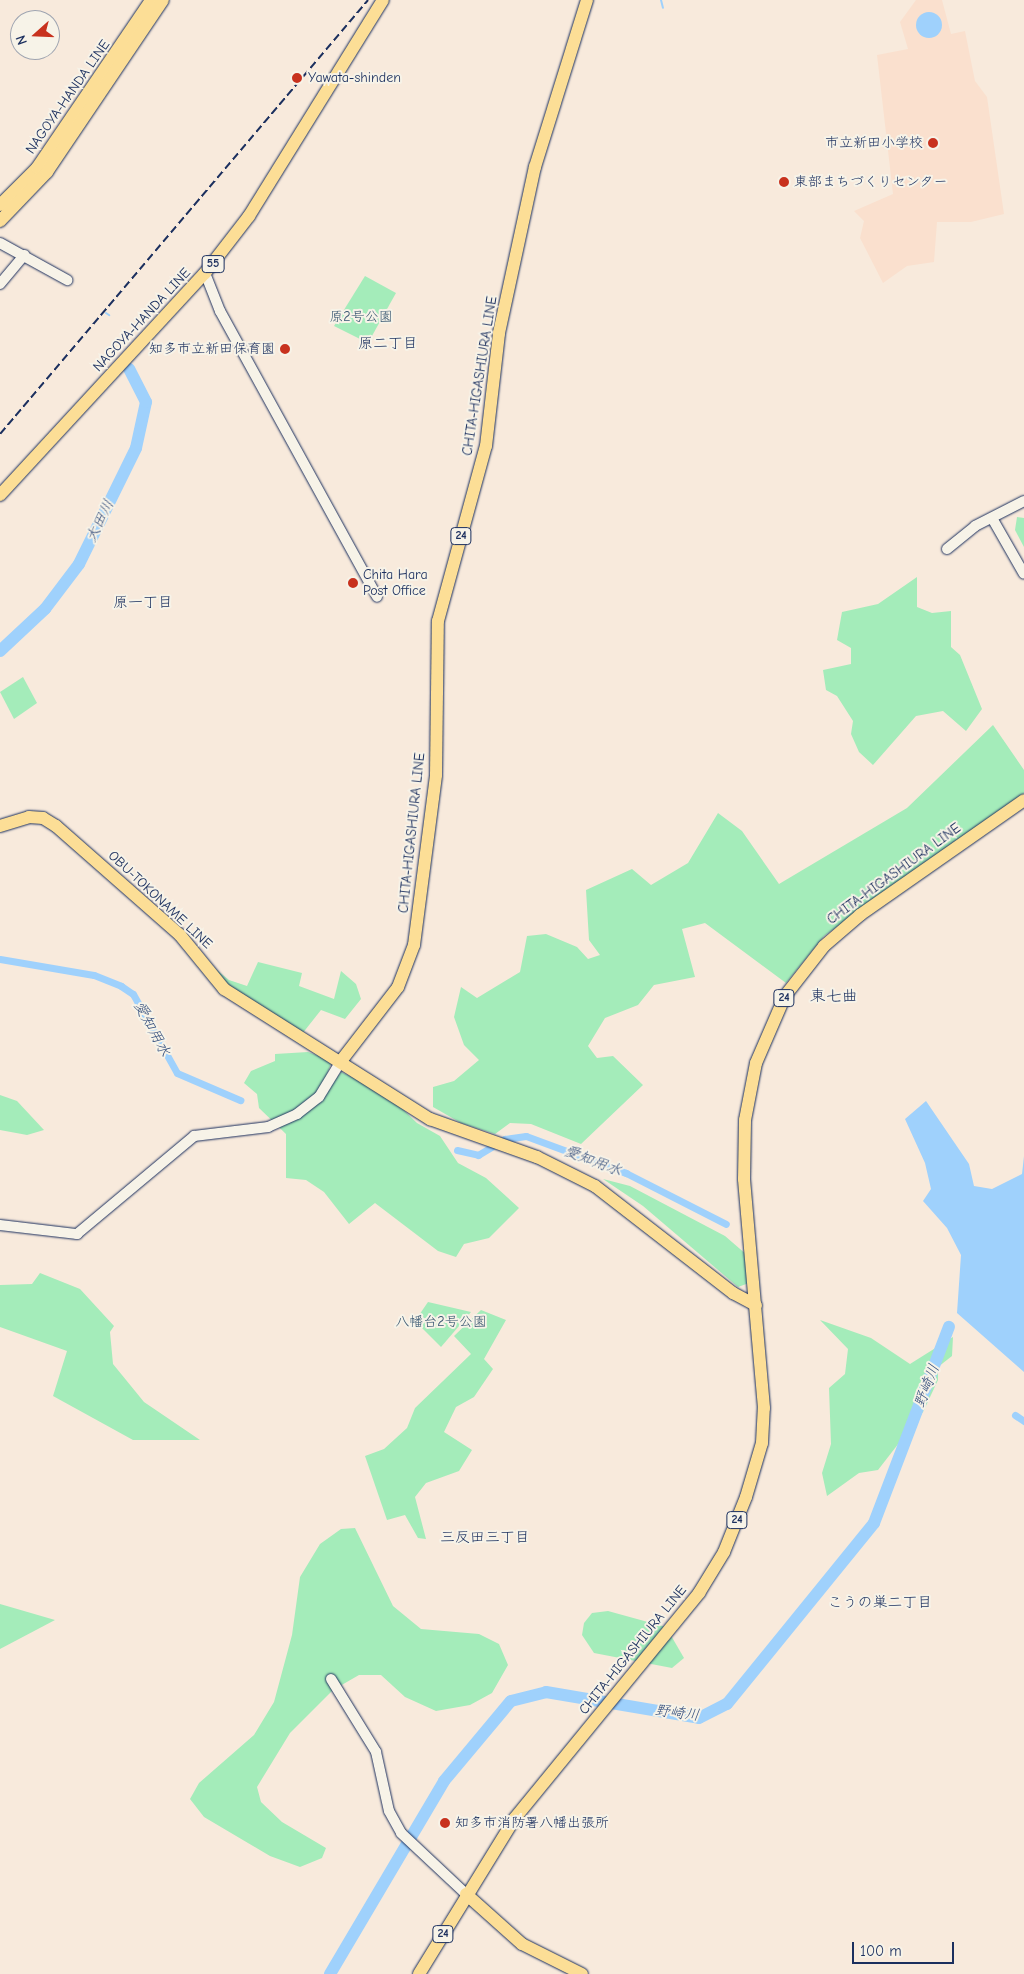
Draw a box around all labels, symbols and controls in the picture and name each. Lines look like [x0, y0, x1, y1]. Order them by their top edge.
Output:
north arrow [10, 10, 60, 60]
street label: NAGOYA-HANDA LINE [22, 37, 114, 157]
place label: Yawata-shinden [308, 70, 401, 86]
marker: Yawata-shinden [290, 71, 304, 85]
place label: 市立新田小学校 [825, 135, 923, 151]
marker: 市立新田小学校 [927, 137, 939, 149]
place label: 東部まちづくりセンター [794, 174, 948, 190]
marker: 東部まちづくりセンター [778, 176, 790, 188]
road number: 55 [200, 254, 226, 274]
street label: NAGOYA-HANDA LINE [90, 265, 194, 375]
street label: CHITA-HIGASHIURA LINE [459, 295, 501, 457]
park label: 原2号公園 [329, 309, 393, 325]
district label: 原二丁目 [358, 335, 418, 353]
place label: 知多市立新田保育園 [149, 341, 275, 357]
marker: 知多市立新田保育園 [279, 343, 291, 355]
water label: 大田川 [82, 497, 118, 545]
road number: 24 [450, 526, 472, 546]
place label: Chita Hara Post Office [363, 567, 428, 600]
marker: Chita Hara Post Office [347, 577, 359, 589]
district label: 原一丁目 [113, 594, 173, 612]
street label: CHITA-HIGASHIURA LINE [395, 752, 429, 914]
street label: CHITA-HIGASHIURA LINE [824, 820, 964, 928]
street label: OBU-TOKONAME LINE [104, 847, 216, 953]
district label: 東七曲 [810, 986, 858, 1006]
road number: 24 [773, 988, 795, 1008]
water label: 愛知用水 [130, 998, 174, 1060]
water label: 愛知用水 [562, 1142, 624, 1180]
park label: 八幡台2号公園 [395, 1314, 487, 1330]
water label: 野崎川 [911, 1362, 943, 1410]
road number: 24 [726, 1510, 748, 1530]
district label: 三反田三丁目 [440, 1529, 530, 1547]
street label: CHITA-HIGASHIURA LINE [576, 1582, 690, 1718]
district label: こうの巣二丁目 [828, 1594, 932, 1612]
water label: 野崎川 [654, 1701, 700, 1725]
place label: 知多市消防署八幡出張所 [455, 1815, 609, 1831]
marker: 知多市消防署八幡出張所 [439, 1817, 451, 1829]
road number: 24 [432, 1925, 454, 1944]
scale bar [854, 1932, 956, 1964]
text: 100 m [860, 1942, 902, 1960]

